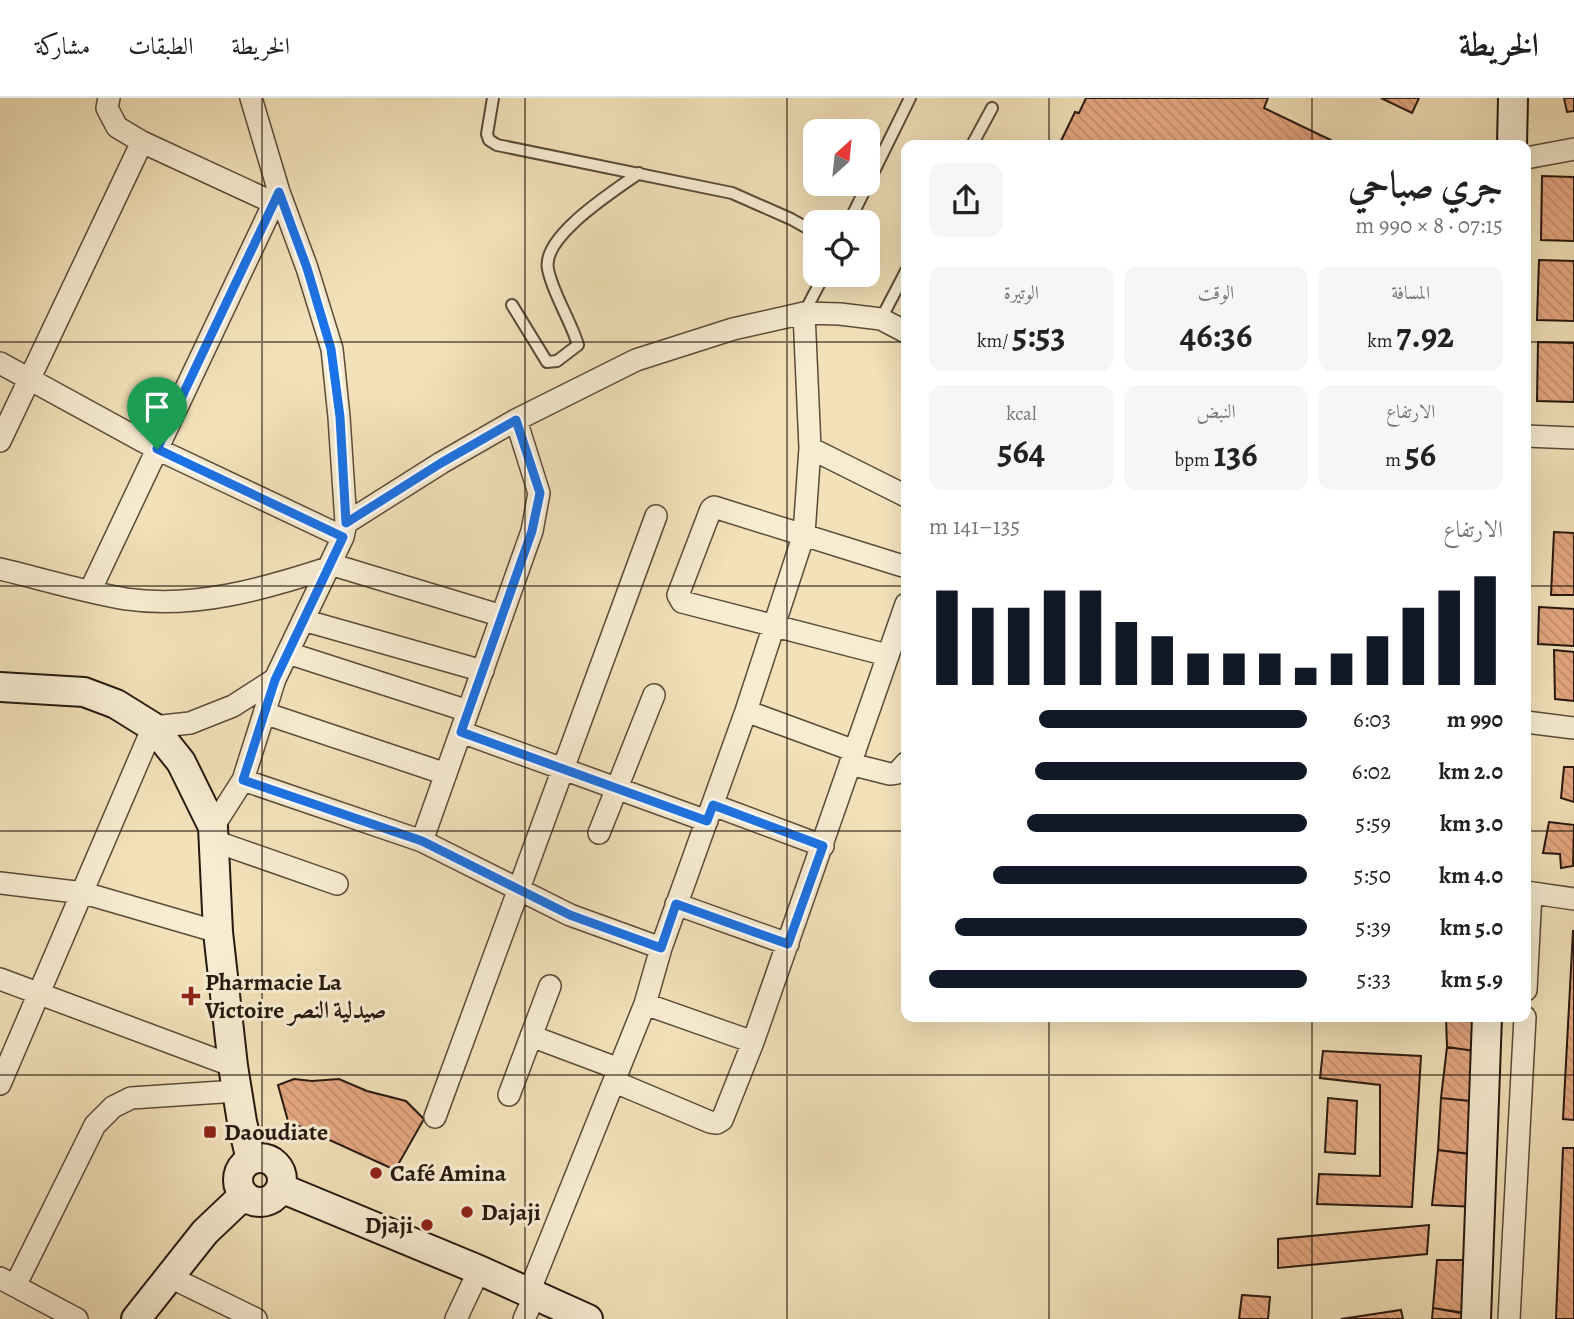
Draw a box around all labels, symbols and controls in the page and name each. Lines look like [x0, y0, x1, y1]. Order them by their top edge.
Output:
text: الخريطة [1459, 22, 1539, 67]
text: مشاركة [35, 30, 90, 62]
text: الطبقات [128, 30, 194, 62]
text: الخريطة [232, 30, 290, 62]
north arrow [803, 119, 880, 196]
map controls [803, 119, 880, 287]
text: جري صباحي [1348, 158, 1503, 210]
button: share [929, 163, 1003, 237]
button: locate [803, 210, 880, 287]
text: 07:15 · 8 × 990 m [1355, 210, 1503, 241]
text: الوتيرة [1004, 280, 1039, 306]
text: الوقت [1198, 280, 1234, 306]
text: المسافة [1391, 280, 1430, 306]
text: 5:53 [1012, 311, 1066, 359]
text: 46:36 [1180, 311, 1252, 359]
text: 7.92 [1396, 311, 1454, 359]
text: /km [977, 328, 1012, 354]
text: km [1367, 328, 1396, 354]
pin [127, 377, 187, 449]
icon: arrive [138, 388, 176, 426]
text: النبض [1196, 399, 1236, 425]
text: الارتفاع [1386, 399, 1435, 425]
text: kcal [1006, 401, 1037, 427]
text: 564 [997, 427, 1045, 475]
text: 136 [1214, 430, 1258, 478]
text: 56 [1405, 430, 1436, 478]
text: bpm [1174, 447, 1214, 473]
text: m [1385, 447, 1405, 473]
text: 135–141 m [929, 511, 1020, 542]
text: الارتفاع [1443, 514, 1503, 545]
text: 6:03 [1353, 704, 1391, 735]
text: 990 m [1447, 704, 1503, 735]
text: 6:02 [1352, 756, 1391, 787]
text: 2.0 km [1439, 756, 1503, 787]
text: 5:59 [1355, 808, 1391, 839]
text: 3.0 km [1440, 808, 1503, 839]
text: 5:50 [1353, 860, 1391, 891]
text: 4.0 km [1439, 860, 1503, 891]
text: 5:39 [1356, 912, 1391, 943]
text: 5.0 km [1440, 912, 1503, 943]
text: 5:33 [1356, 964, 1391, 995]
text: 5.9 km [1441, 964, 1503, 995]
place label: Pharmacie La Victoire صيدلية النصر [204, 966, 386, 1026]
marker: Pharmacie La Victoire صيدلية النصر [183, 988, 199, 1004]
place label: Daoudiate [224, 1116, 328, 1148]
marker: Daoudiate [202, 1124, 218, 1140]
place label: Café Amina [390, 1157, 507, 1189]
marker: Café Amina [368, 1165, 384, 1181]
place label: Dajaji [481, 1196, 541, 1228]
marker: Dajaji [459, 1204, 475, 1220]
place label: Djaji [365, 1209, 413, 1241]
marker: Djaji [419, 1217, 435, 1233]

